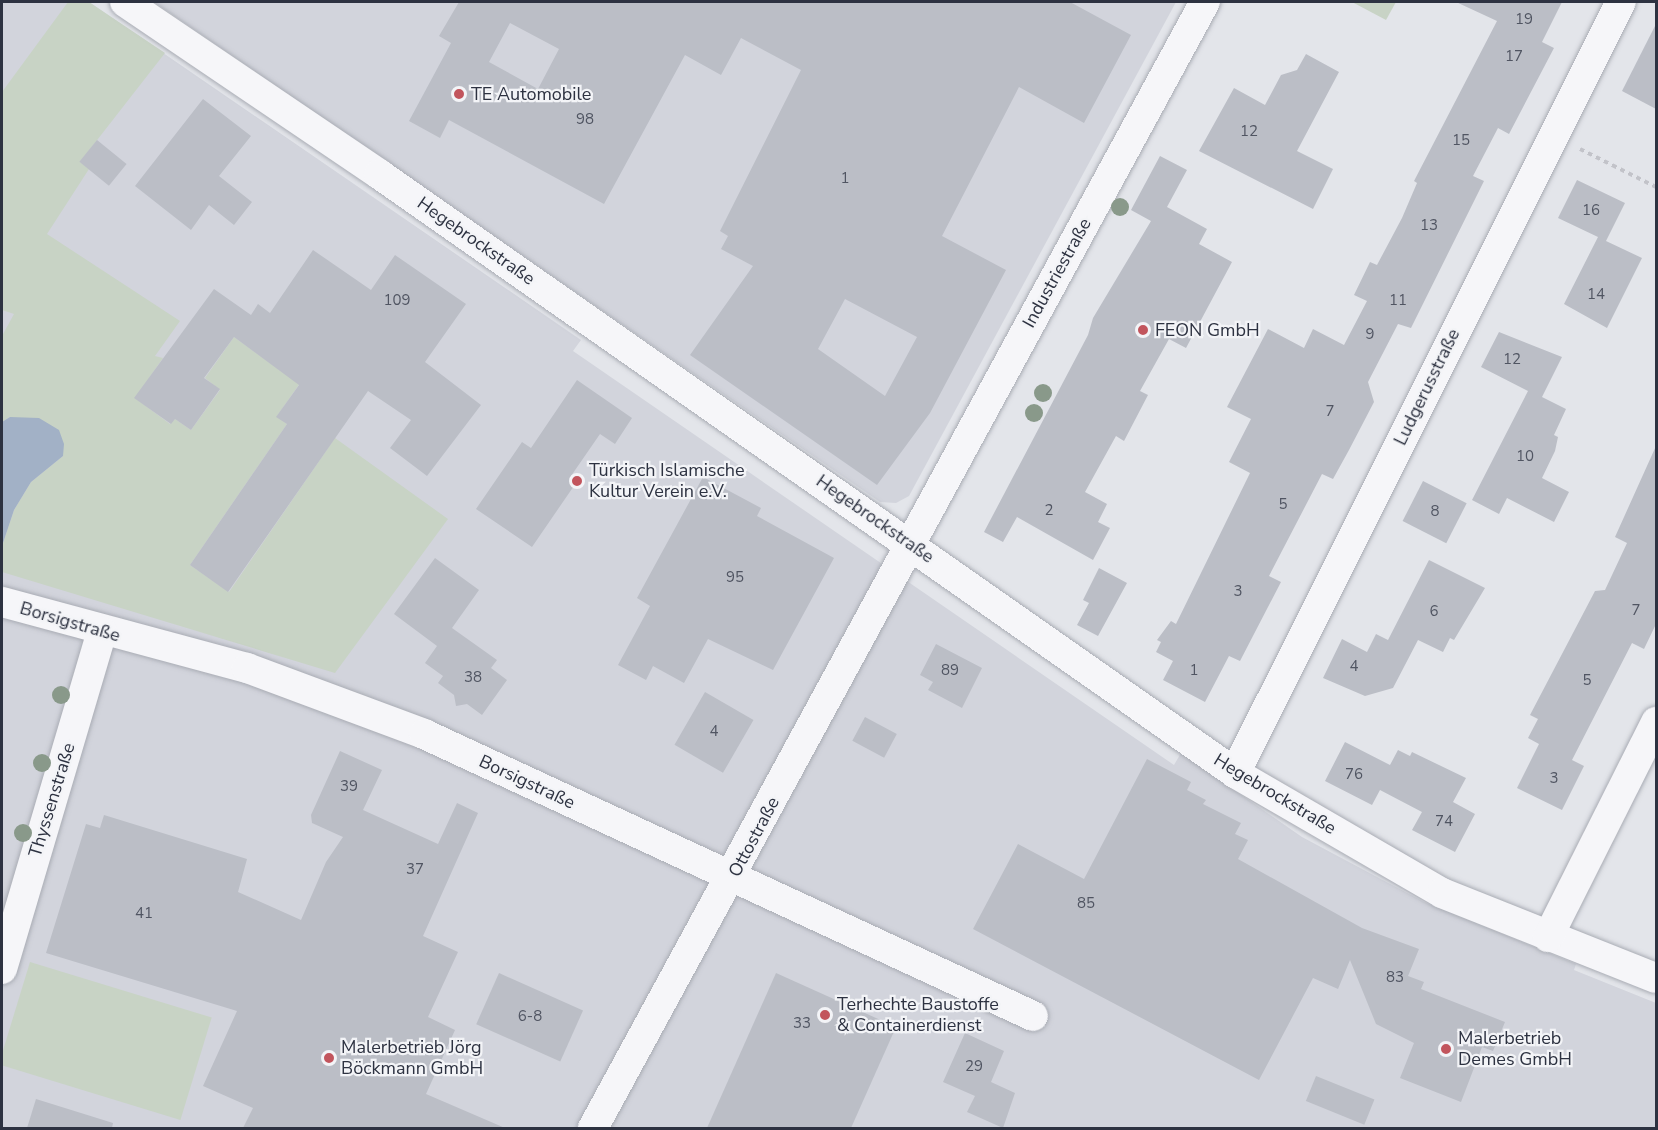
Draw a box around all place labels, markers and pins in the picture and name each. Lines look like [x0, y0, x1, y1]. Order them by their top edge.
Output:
place label: TE Automobile [471, 83, 591, 105]
marker: TE Automobile [452, 87, 466, 101]
place label: FEON GmbH [1155, 319, 1260, 341]
marker: FEON GmbH [1136, 323, 1150, 337]
place label: Türkisch Islamische Kultur Verein e.V. [589, 460, 745, 502]
marker: Türkisch Islamische Kultur Verein e.V. [570, 474, 584, 488]
place label: Terhechte Baustoffe & Containerdienst [837, 994, 999, 1036]
marker: Terhechte Baustoffe & Containerdienst [818, 1008, 832, 1022]
place label: Malerbetrieb Demes GmbH [1458, 1028, 1572, 1070]
place label: Malerbetrieb Jörg Böckmann GmbH [341, 1037, 483, 1080]
marker: Malerbetrieb Demes GmbH [1439, 1042, 1453, 1056]
marker: Malerbetrieb Jörg Böckmann GmbH [322, 1051, 336, 1065]

